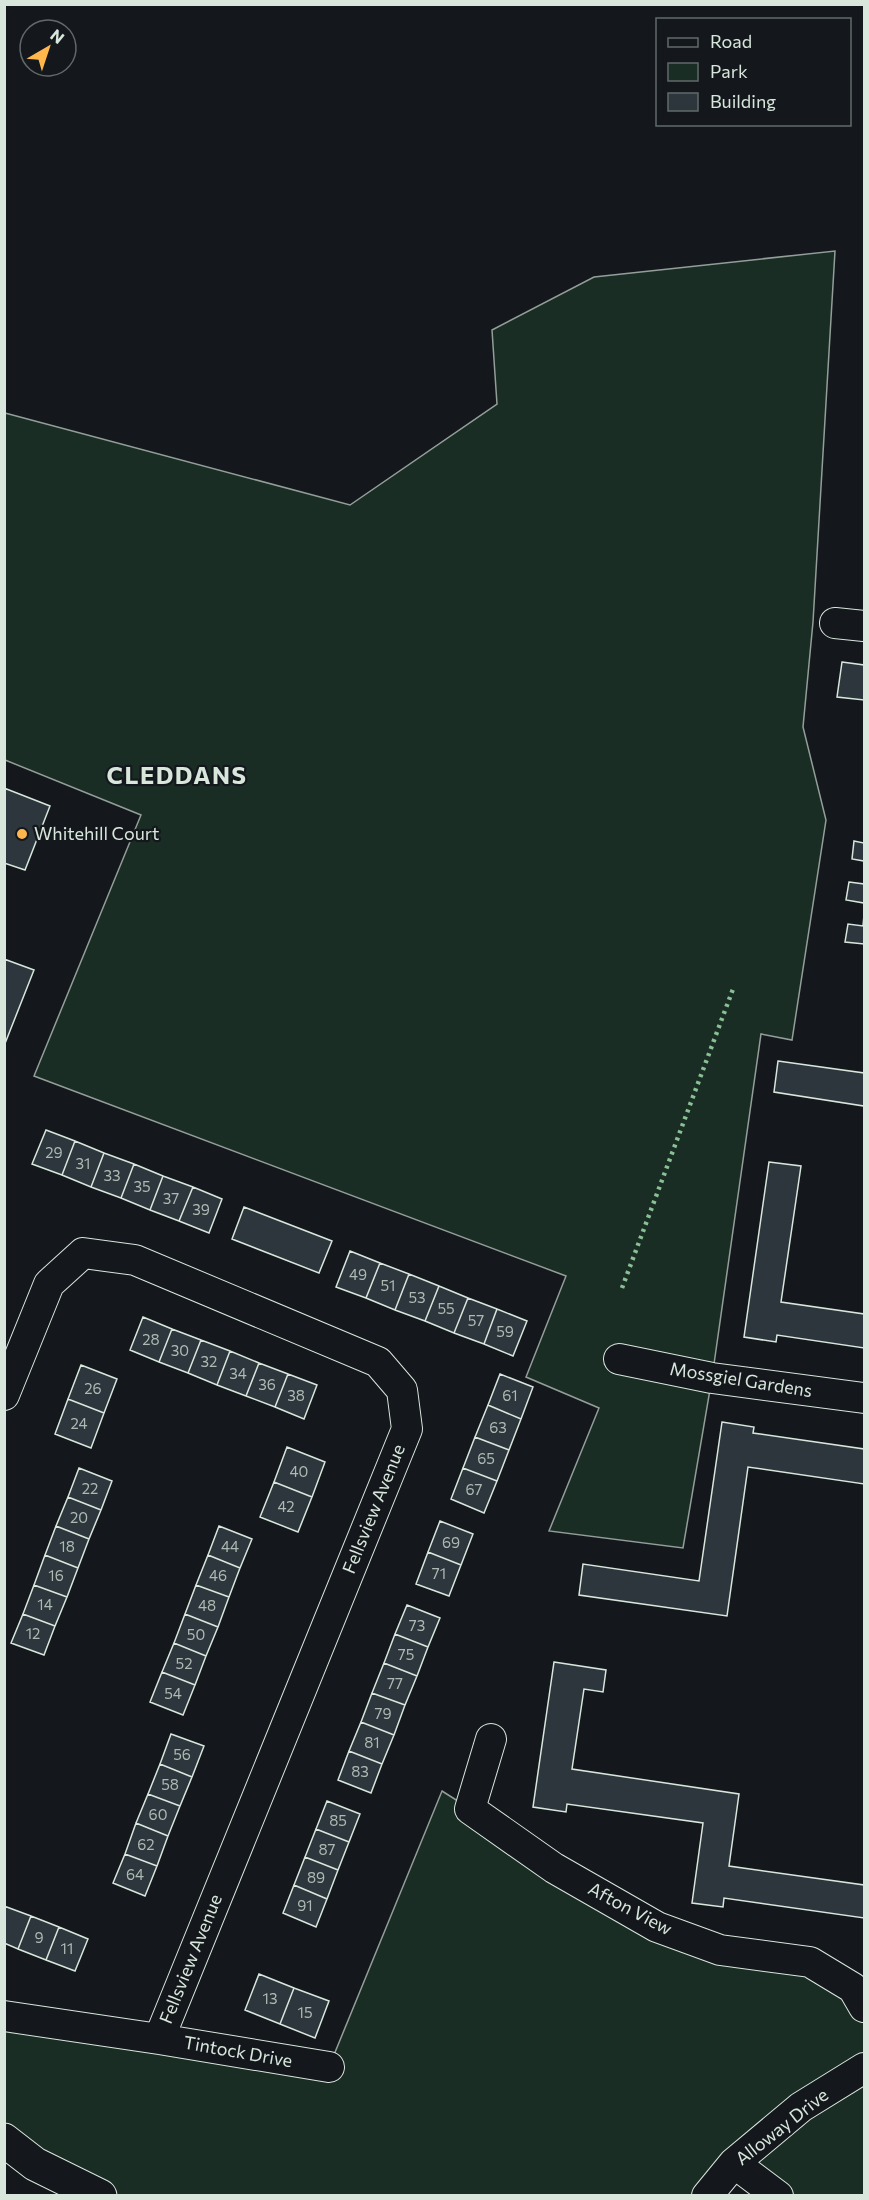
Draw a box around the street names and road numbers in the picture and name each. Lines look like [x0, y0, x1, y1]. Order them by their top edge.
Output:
street label: Mossgiel Gardens [668, 1357, 814, 1401]
street label: Fellsview Avenue [337, 1441, 409, 1577]
street label: Afton View [585, 1877, 676, 1939]
street label: Fellsview Avenue [154, 1891, 226, 2027]
street label: Tintock Drive [182, 2031, 294, 2071]
street label: Alloway Drive [731, 2083, 832, 2169]

